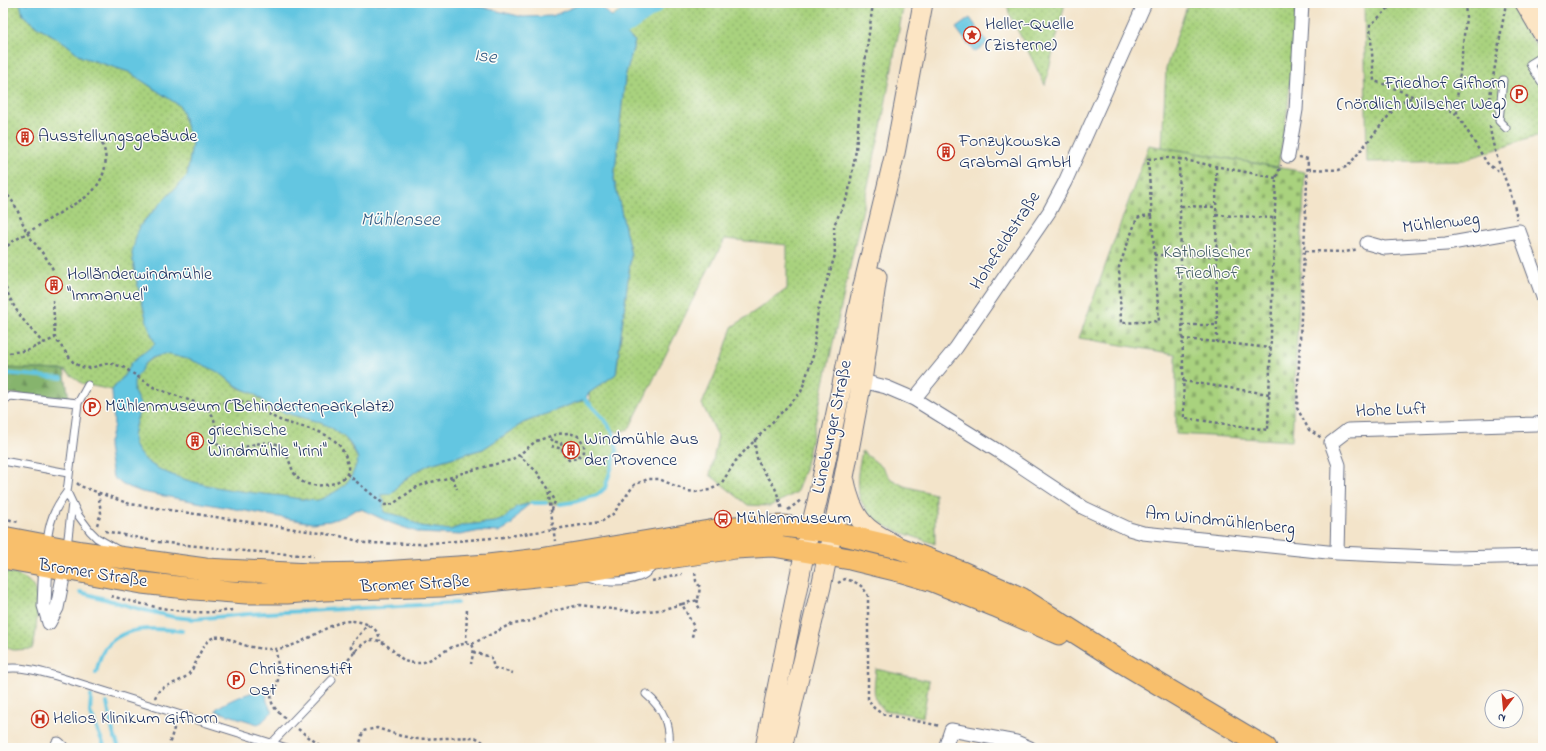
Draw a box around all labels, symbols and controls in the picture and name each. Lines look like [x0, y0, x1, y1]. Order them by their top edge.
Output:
place label: Heller-Quelle (Zisterne) [985, 12, 1075, 59]
place icon: Heller-Quelle (Zisterne) [962, 25, 982, 45]
water label: Ise [472, 42, 500, 72]
place label: Friedhof Gifhorn (nördlich Wilscher Weg) [1337, 71, 1506, 119]
parking icon: Friedhof Gifhorn (nördlich Wilscher Weg) [1509, 84, 1529, 104]
place label: Ausstellungsgebäude [38, 124, 198, 151]
building icon: Ausstellungsgebäude [15, 127, 35, 147]
place label: Fonzykowska Grabmal GmbH [958, 129, 1072, 176]
building icon: Fonzykowska Grabmal GmbH [936, 142, 956, 162]
street label: Hohefeldstraße [964, 186, 1048, 296]
street label: Mühlenweg [1401, 206, 1481, 243]
water label: Mühlensee [360, 207, 441, 234]
park label: Katholischer Friedhof [1163, 240, 1251, 287]
place label: Holländerwindmühle "Immanuel" [67, 262, 213, 309]
building icon: Holländerwindmühle "Immanuel" [44, 275, 64, 295]
street label: Lüneburger Straße [806, 357, 861, 496]
place label: Mühlenmuseum (Behindertenparkplatz) [105, 394, 394, 420]
parking icon: Mühlenmuseum (Behindertenparkplatz) [82, 397, 102, 417]
street label: Hohe Luft [1355, 397, 1427, 425]
place label: griechische Windmühle "Irini" [207, 418, 327, 465]
place label: Windmühle aus der Provence [584, 427, 699, 474]
building icon: griechische Windmühle "Irini" [185, 431, 205, 451]
building icon: Windmühle aus der Provence [561, 440, 581, 460]
street label: Am Windmühlenberg [1144, 501, 1296, 544]
place label: Mühlenmuseum [736, 506, 851, 532]
bus stop icon: Mühlenmuseum [713, 509, 733, 529]
street label: Bromer Straße [36, 552, 150, 596]
street label: Bromer Straße [359, 569, 471, 601]
place label: Christinenstift Ost [249, 657, 353, 704]
parking icon: Christinenstift Ost [226, 670, 246, 690]
north arrow [1484, 689, 1524, 729]
place label: Helios Klinikum Gifhorn [53, 706, 218, 732]
hospital icon: Helios Klinikum Gifhorn [30, 709, 50, 729]
text: N [1496, 709, 1507, 726]

